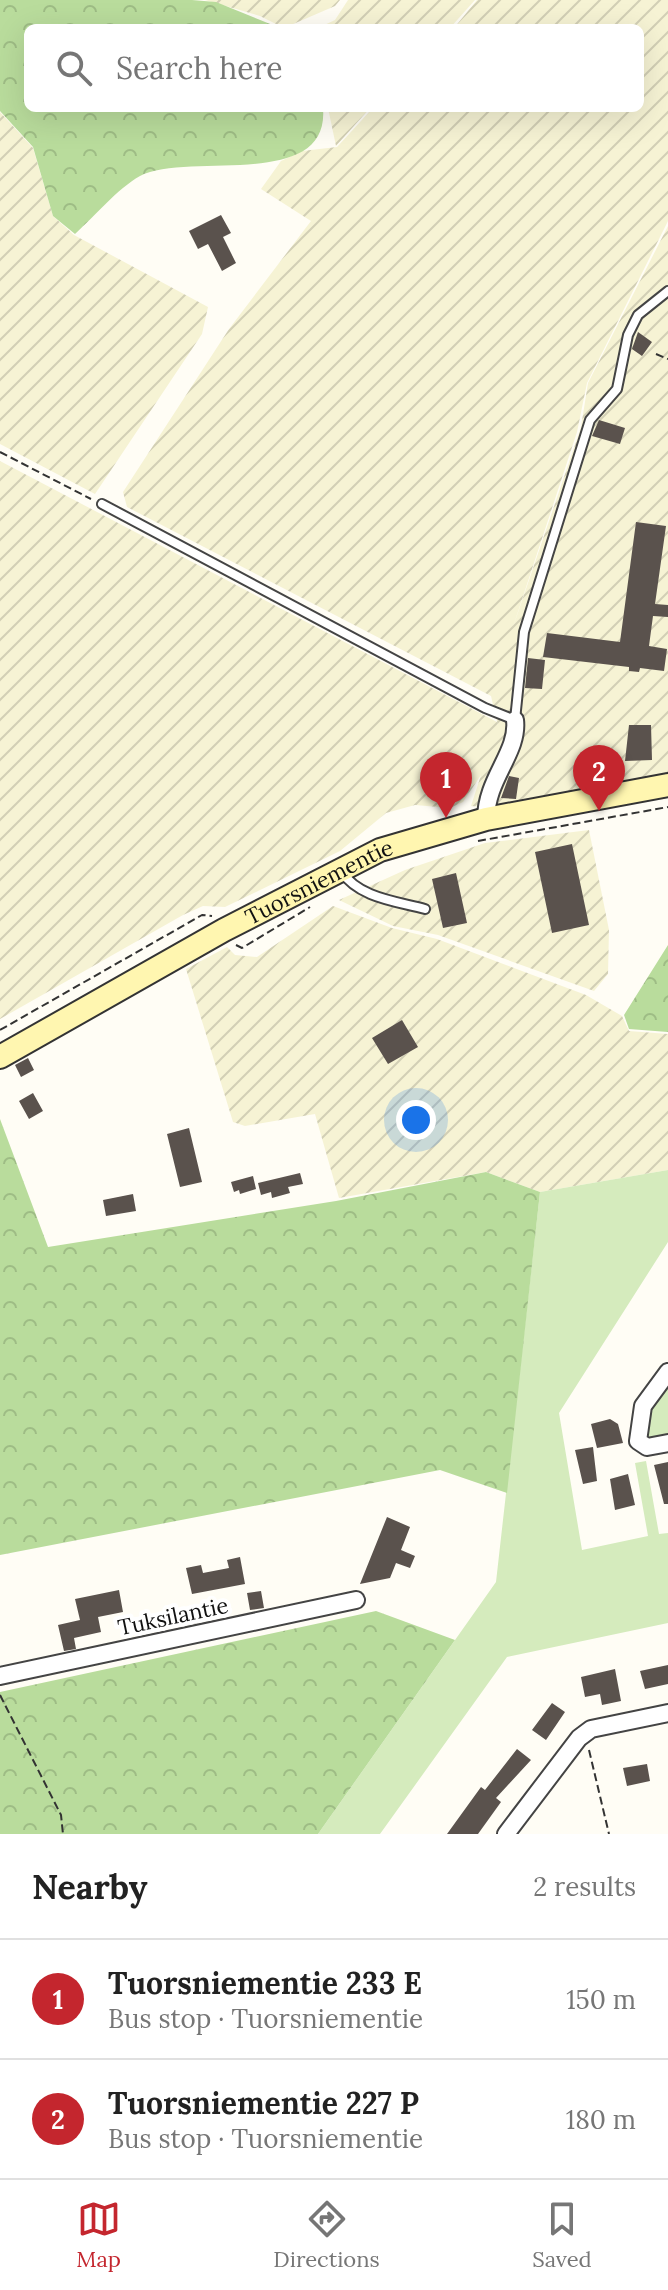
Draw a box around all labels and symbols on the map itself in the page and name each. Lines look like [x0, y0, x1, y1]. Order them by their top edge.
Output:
pin: 2 [573, 745, 625, 811]
pin: 1 [420, 752, 472, 818]
street label: Tuorsniementie [240, 833, 396, 931]
your location [396, 1100, 436, 1140]
street label: Tuksilantie [115, 1591, 231, 1641]

